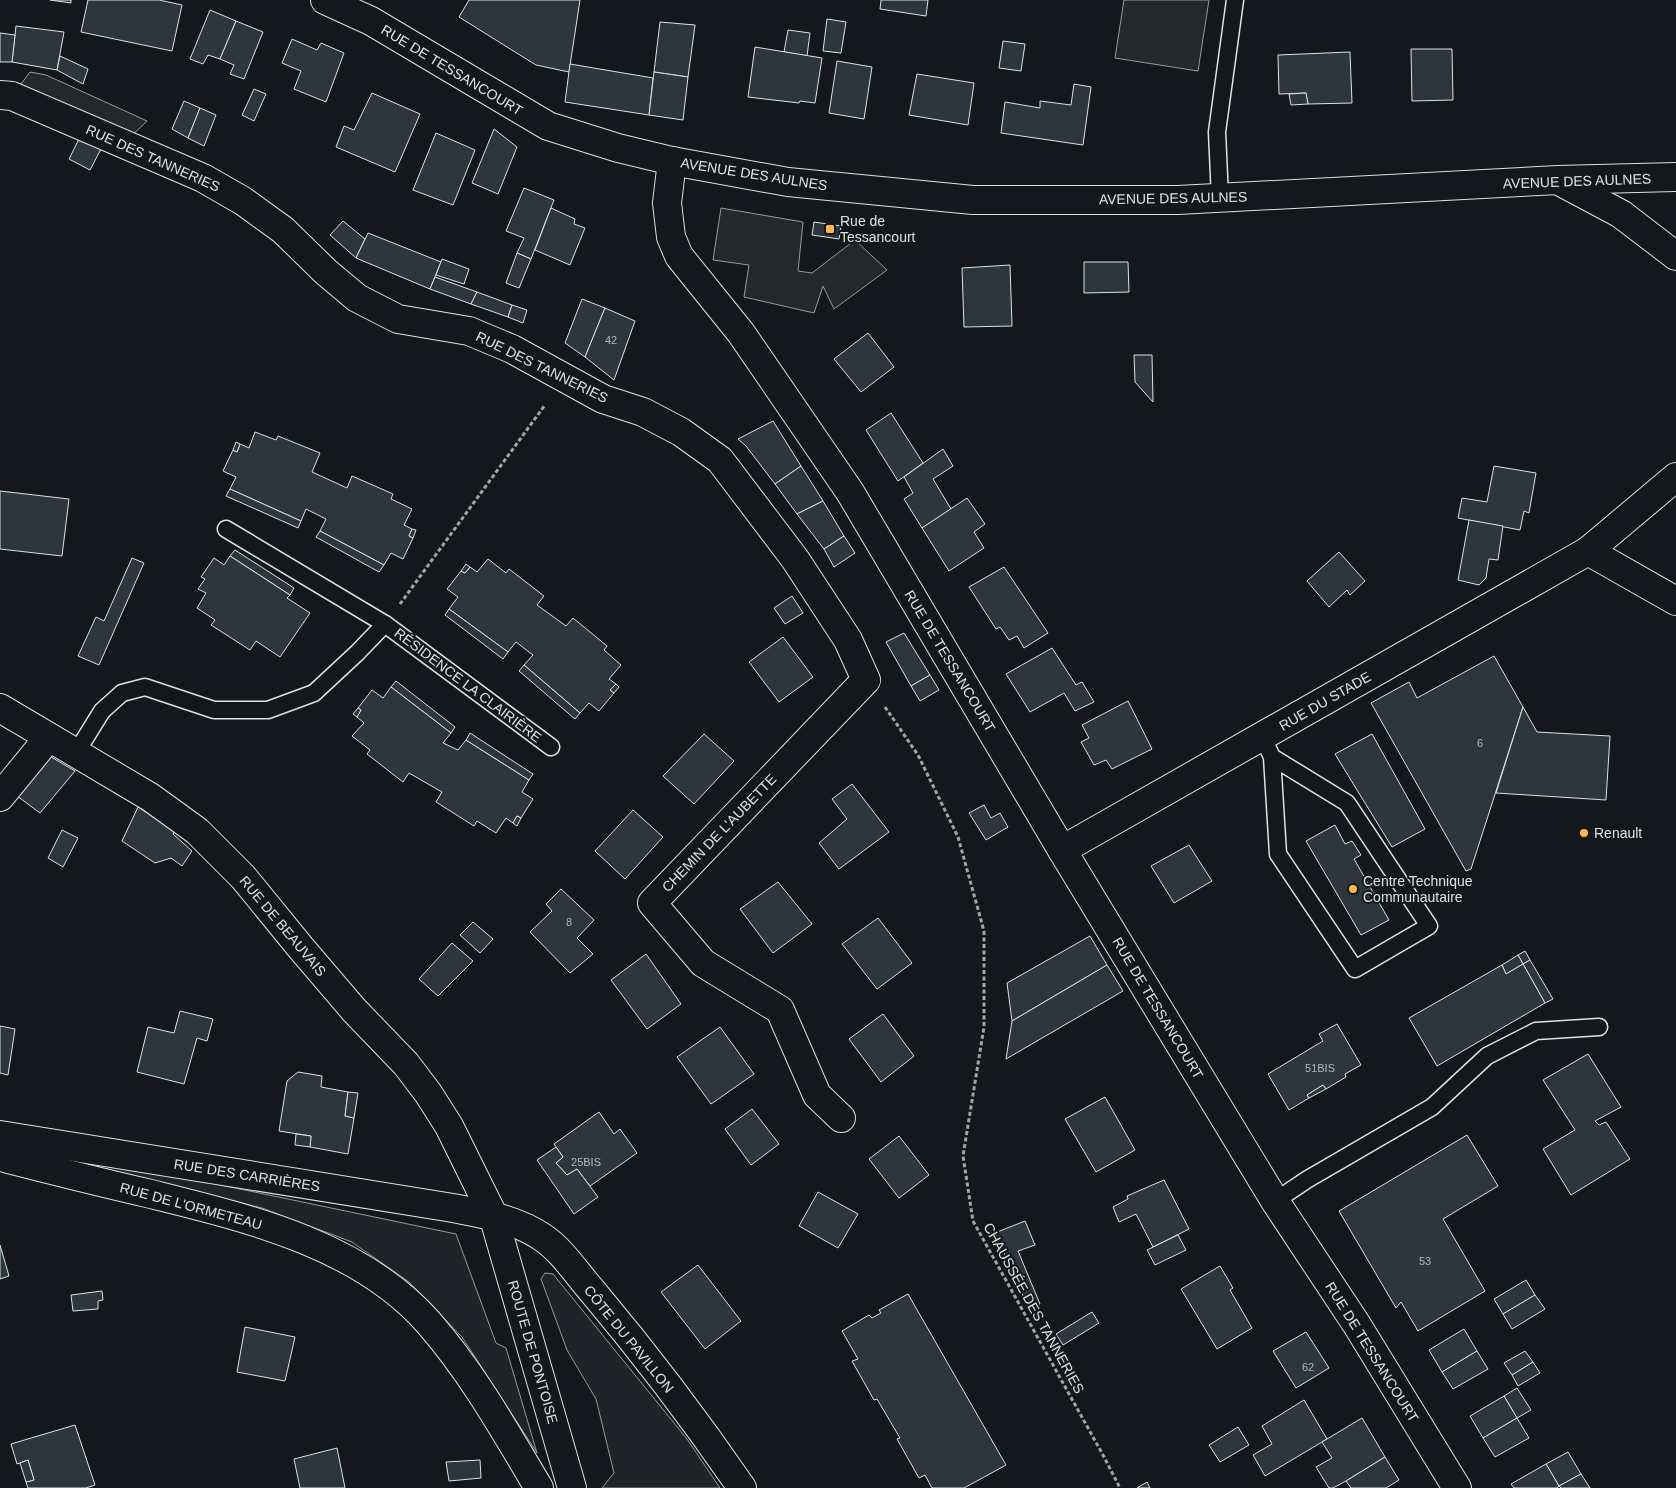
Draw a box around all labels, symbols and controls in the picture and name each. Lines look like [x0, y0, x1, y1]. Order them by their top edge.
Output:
street label: RUE DE TESSANCOURT [378, 21, 526, 119]
street label: RUE DES TANNERIES [84, 121, 222, 195]
street label: AVENUE DES AULNES [679, 154, 829, 194]
street label: AVENUE DES AULNES [1503, 170, 1651, 192]
street label: AVENUE DES AULNES [1099, 189, 1247, 207]
place label: Rue de Tessancourt [840, 213, 916, 245]
marker: Rue de Tessancourt [824, 223, 836, 235]
street label: RUE DES TANNERIES [473, 328, 611, 406]
house number: 42 [605, 334, 617, 346]
street label: RUE DE TESSANCOURT [901, 587, 999, 735]
street label: RÉSIDENCE LA CLAIRIÈRE [391, 625, 545, 745]
street label: RUE DU STADE [1276, 668, 1374, 734]
house number: 6 [1477, 737, 1483, 749]
street label: CHEMIN DE L'AUBETTE [659, 771, 779, 895]
place label: Renault [1594, 825, 1642, 841]
marker: Renault [1578, 827, 1590, 839]
street label: RUE DE BEAUVAIS [236, 873, 330, 979]
place label: Centre Technique Communautaire [1363, 873, 1473, 905]
marker: Centre Technique Communautaire [1347, 883, 1359, 895]
house number: 8 [566, 916, 572, 928]
street label: RUE DE TESSANCOURT [1109, 934, 1207, 1082]
house number: 51BIS [1305, 1062, 1335, 1074]
street label: RUE DES CARRIÈRES [173, 1156, 321, 1194]
house number: 25BIS [571, 1156, 601, 1168]
street label: RUE DE L'ORMETEAU [118, 1179, 264, 1233]
street label: CHAUSSÉE DES TANNERIES [980, 1220, 1088, 1396]
house number: 53 [1419, 1255, 1431, 1267]
street label: ROUTE DE PONTOISE [505, 1279, 561, 1425]
street label: RUE DE TESSANCOURT [1322, 1279, 1422, 1425]
street label: CÔTE DU PAVILLON [581, 1282, 677, 1396]
house number: 62 [1302, 1361, 1314, 1373]

